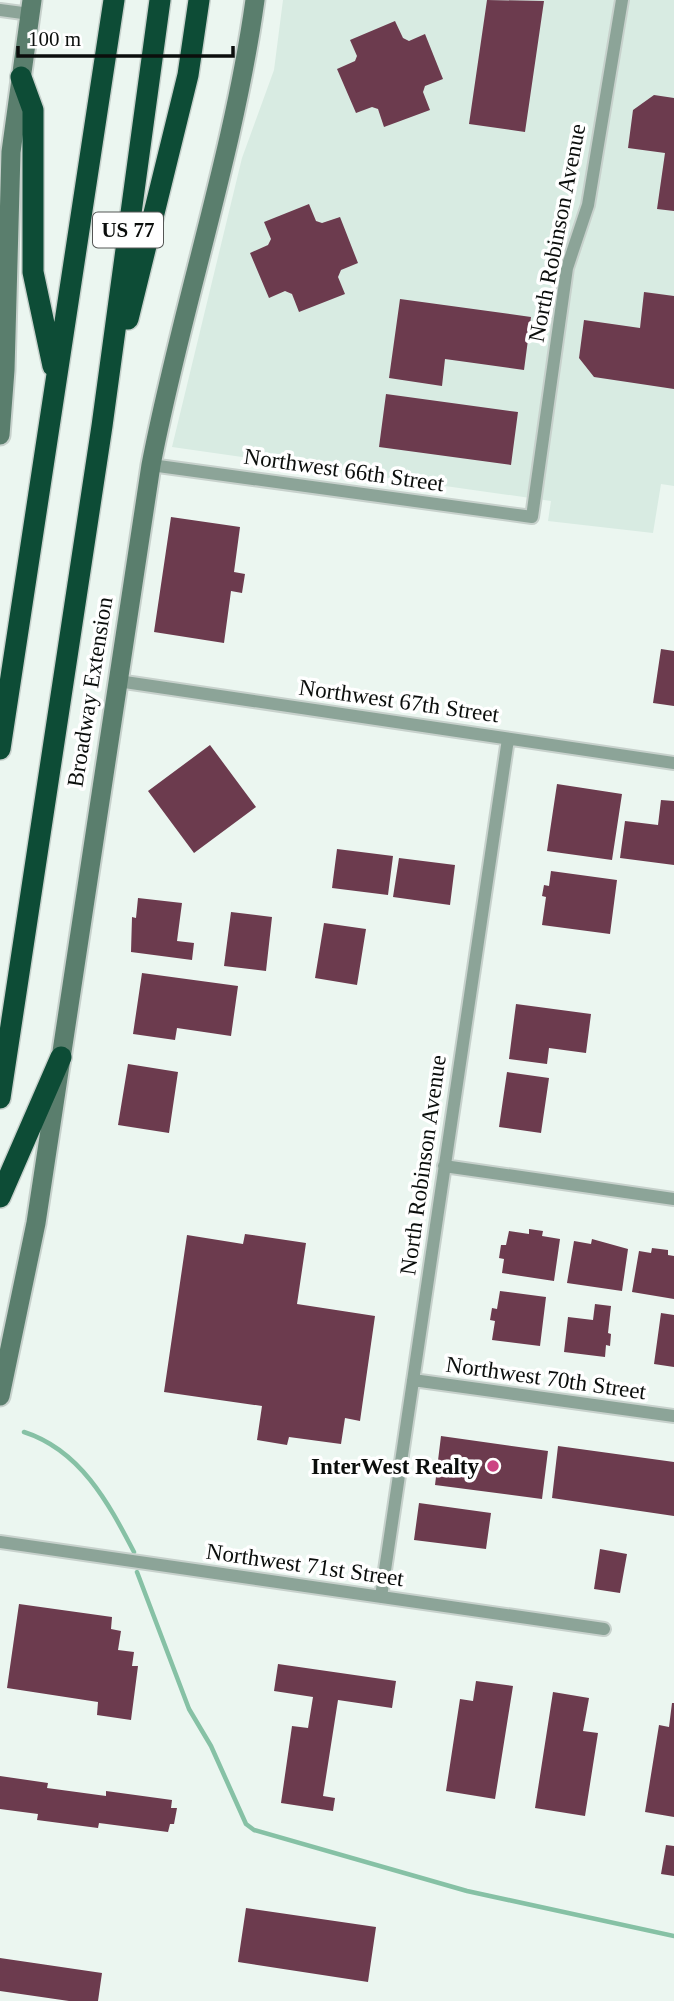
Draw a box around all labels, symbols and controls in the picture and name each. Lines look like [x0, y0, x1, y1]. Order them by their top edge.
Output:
scale bar [18, 14, 233, 58]
text: 100 m [28, 27, 81, 51]
street label: North Robinson Avenue [524, 122, 590, 344]
road number: US 77 [93, 212, 163, 247]
street label: Northwest 66th Street [242, 444, 446, 497]
street label: Broadway Extension [63, 595, 117, 789]
street label: Northwest 67th Street [297, 675, 501, 728]
street label: North Robinson Avenue [395, 1053, 451, 1277]
street label: Northwest 70th Street [444, 1352, 648, 1405]
place label: InterWest Realty [311, 1454, 479, 1479]
marker: InterWest Realty [485, 1458, 501, 1474]
street label: Northwest 71st Street [205, 1539, 406, 1591]

